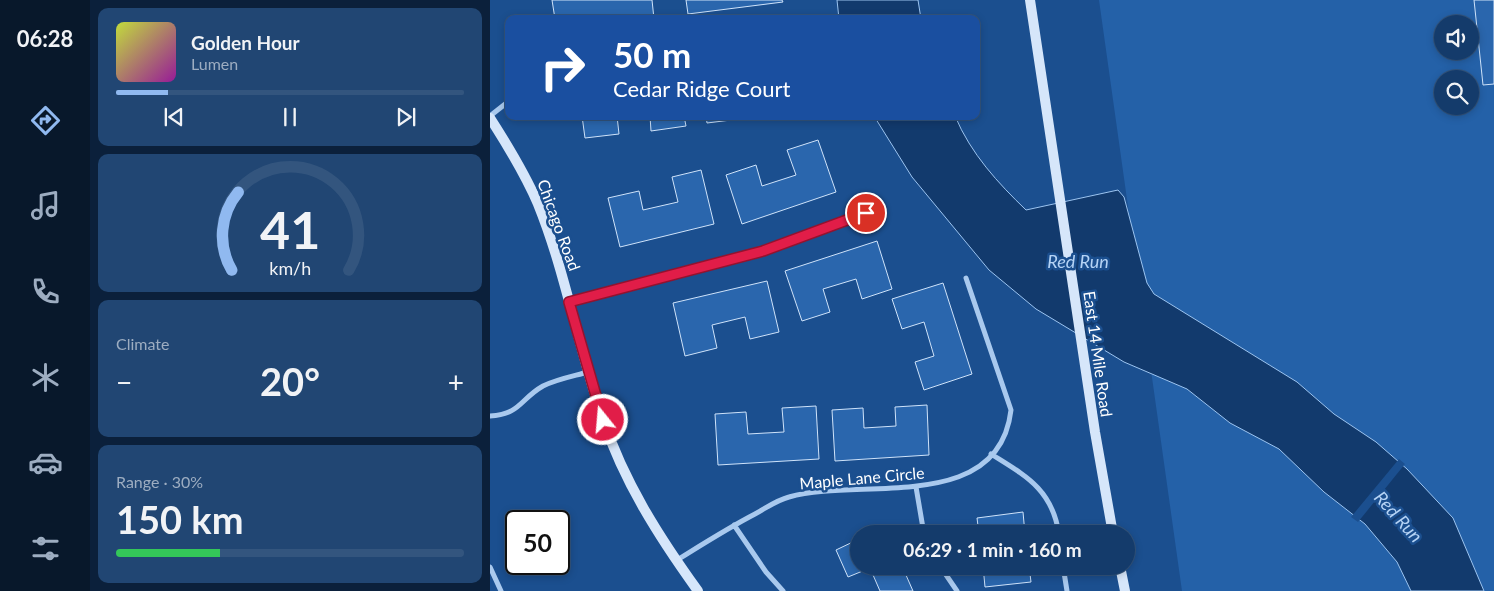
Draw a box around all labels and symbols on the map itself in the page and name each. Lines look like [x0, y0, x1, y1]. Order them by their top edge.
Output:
street label: Chicago Road [534, 177, 585, 273]
pin [845, 192, 887, 234]
water label: Red Run [1047, 250, 1109, 272]
street label: East 14 Mile Road [1080, 290, 1117, 418]
position arrow [576, 393, 628, 445]
street label: Maple Lane Circle [799, 463, 925, 492]
water label: Red Run [1370, 486, 1428, 547]
speed limit sign: 50 [505, 510, 570, 575]

